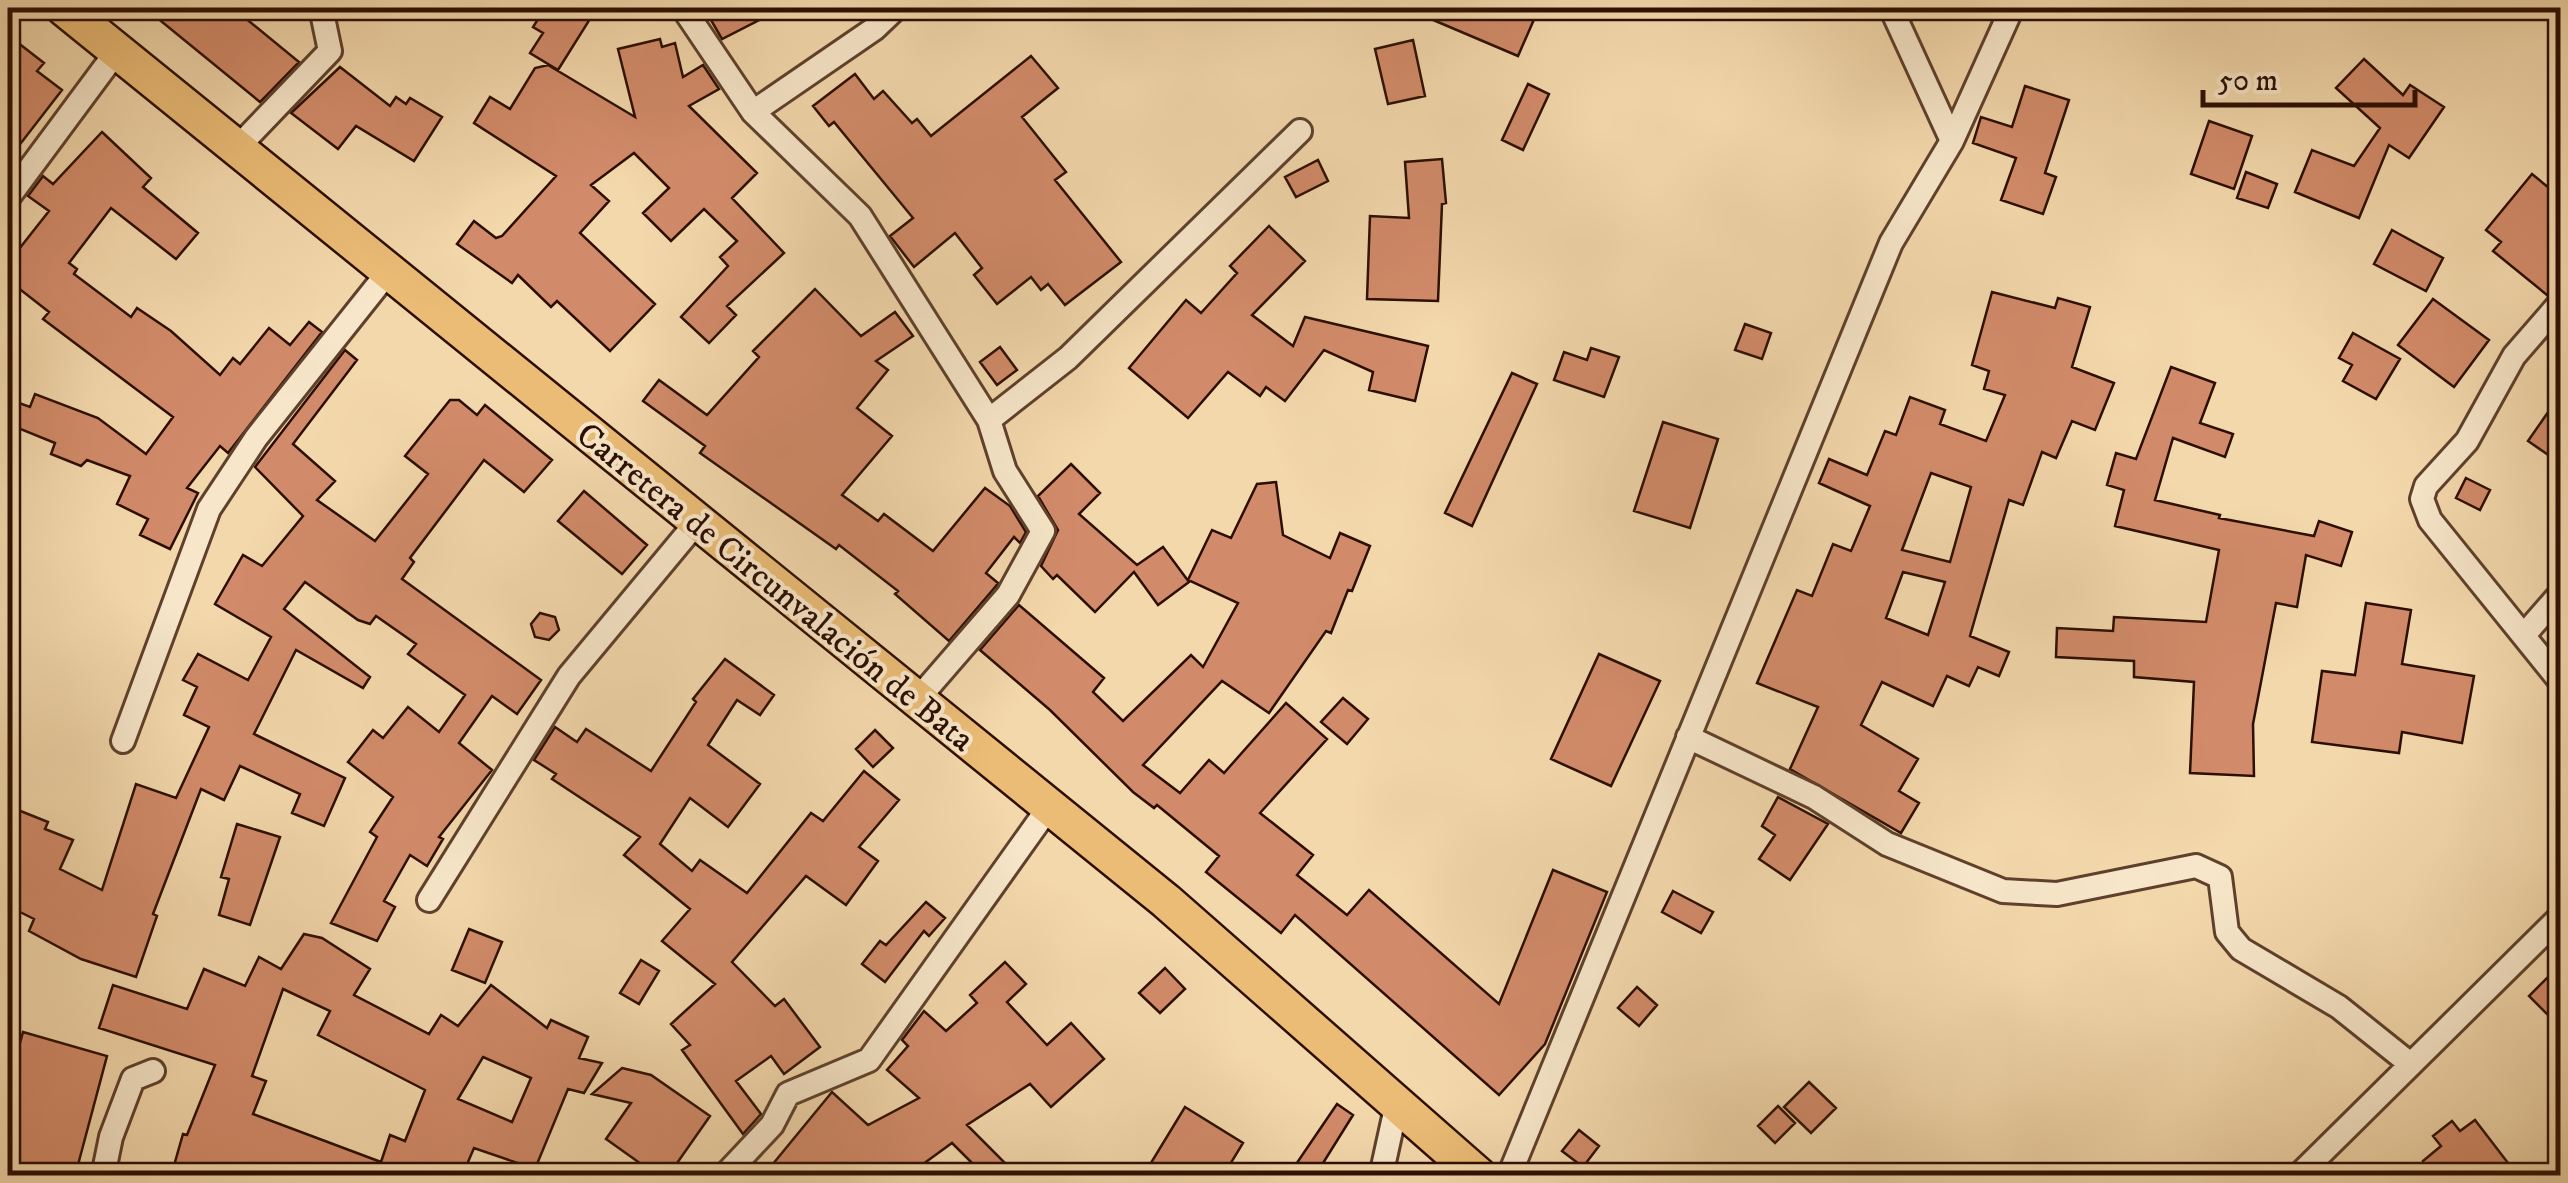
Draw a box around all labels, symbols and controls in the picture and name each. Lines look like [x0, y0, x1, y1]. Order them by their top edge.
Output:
scale bar [2203, 45, 2416, 107]
text: 50 m [2218, 63, 2278, 100]
street label: Carretera de Circunvalación de Bata [567, 413, 983, 762]

